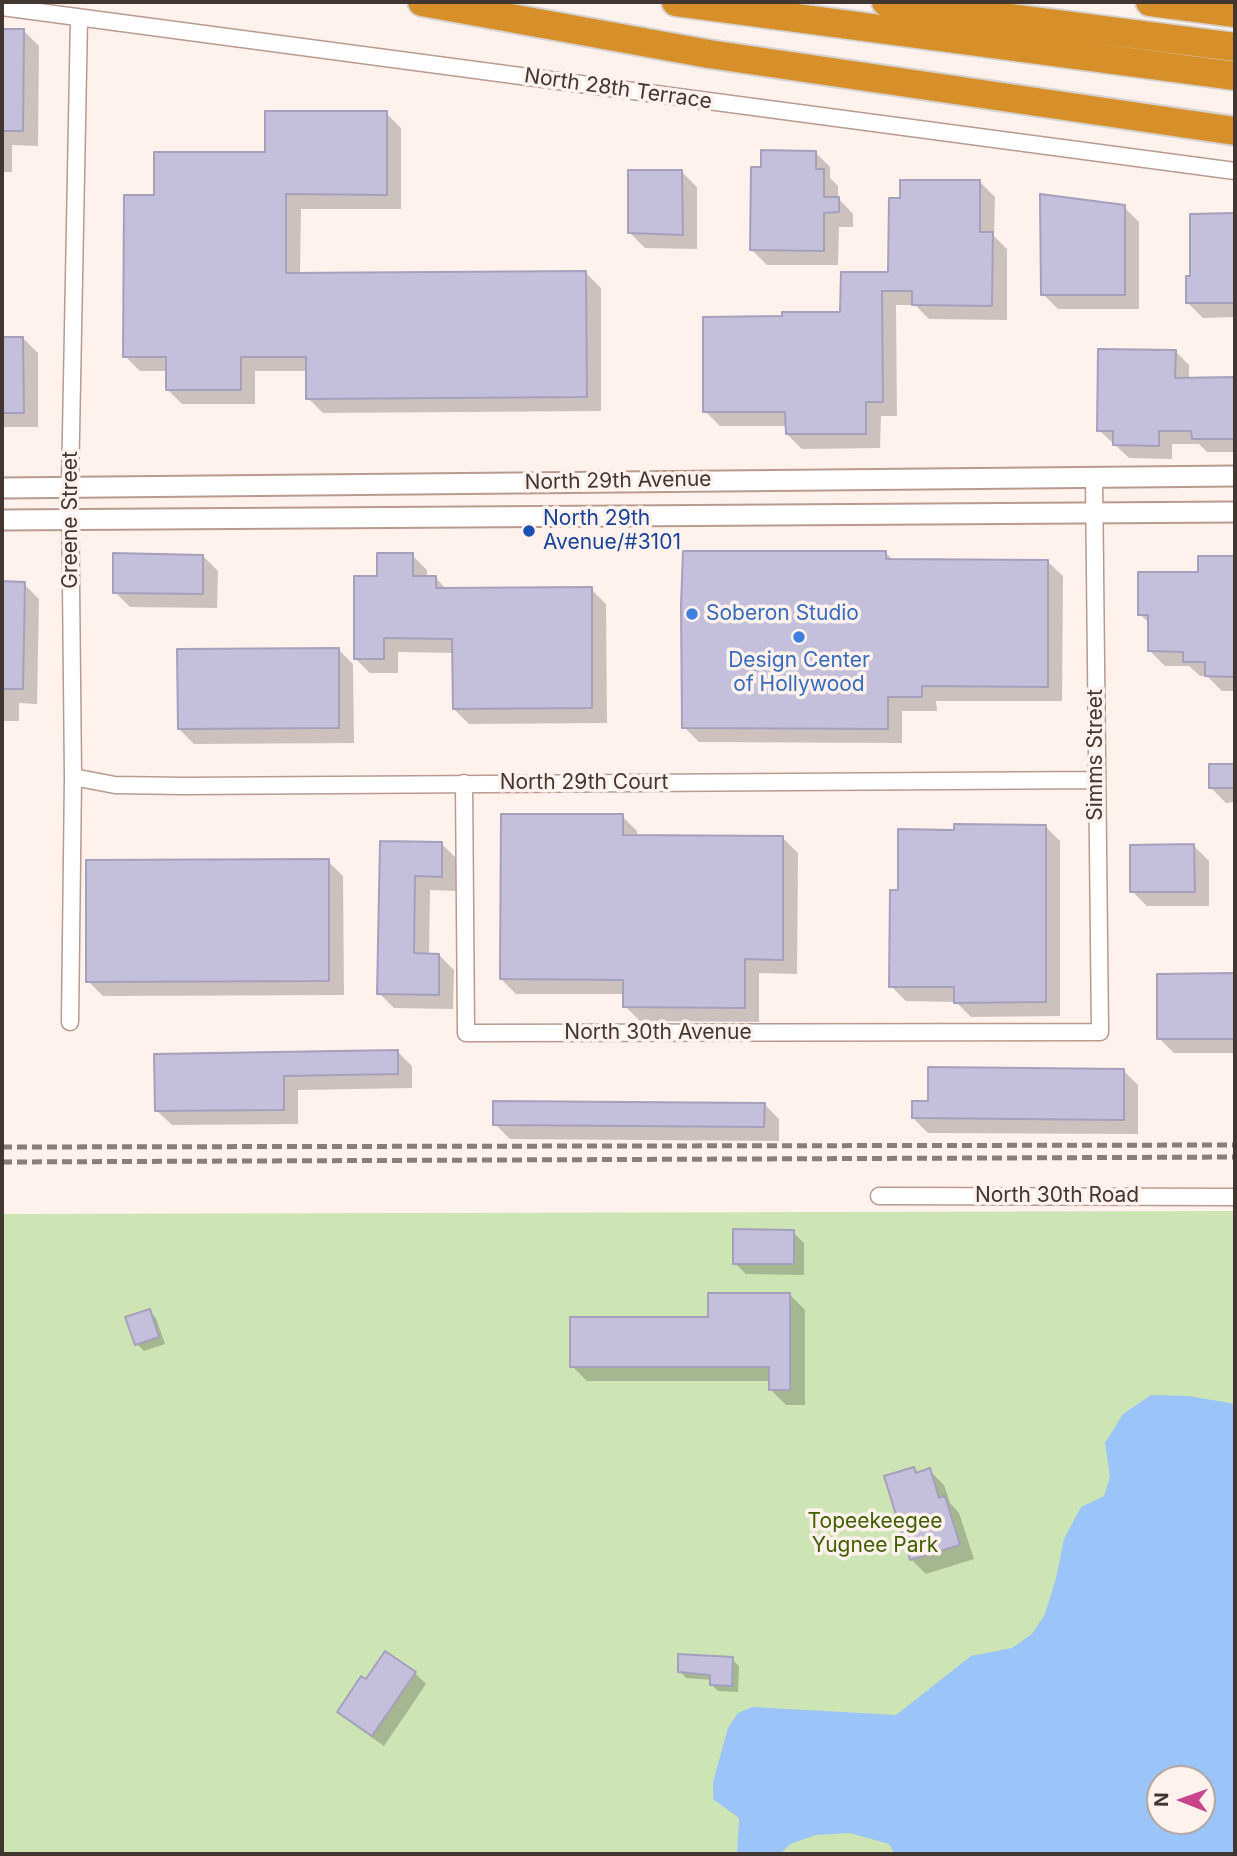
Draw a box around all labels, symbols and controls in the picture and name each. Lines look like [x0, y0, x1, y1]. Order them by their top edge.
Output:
street label: North 28th Terrace [523, 63, 713, 115]
street label: Greene Street [58, 451, 84, 589]
street label: North 29th Avenue [524, 467, 712, 495]
place label: North 29th Avenue/#3101 [543, 506, 681, 556]
marker: North 29th Avenue/#3101 [521, 523, 537, 539]
place label: Soberon Studio [706, 601, 859, 627]
marker: Soberon Studio [684, 606, 700, 622]
marker: Design Center of Hollywood [791, 629, 807, 645]
place label: Design Center of Hollywood [728, 648, 870, 698]
street label: Simms Street [1083, 689, 1109, 821]
street label: North 29th Court [500, 770, 668, 796]
street label: North 30th Avenue [564, 1020, 752, 1046]
street label: North 30th Road [975, 1183, 1139, 1209]
park label: Topeekeegee Yugnee Park [808, 1509, 942, 1559]
north arrow [1146, 1765, 1216, 1835]
text: N [1150, 1792, 1173, 1807]

